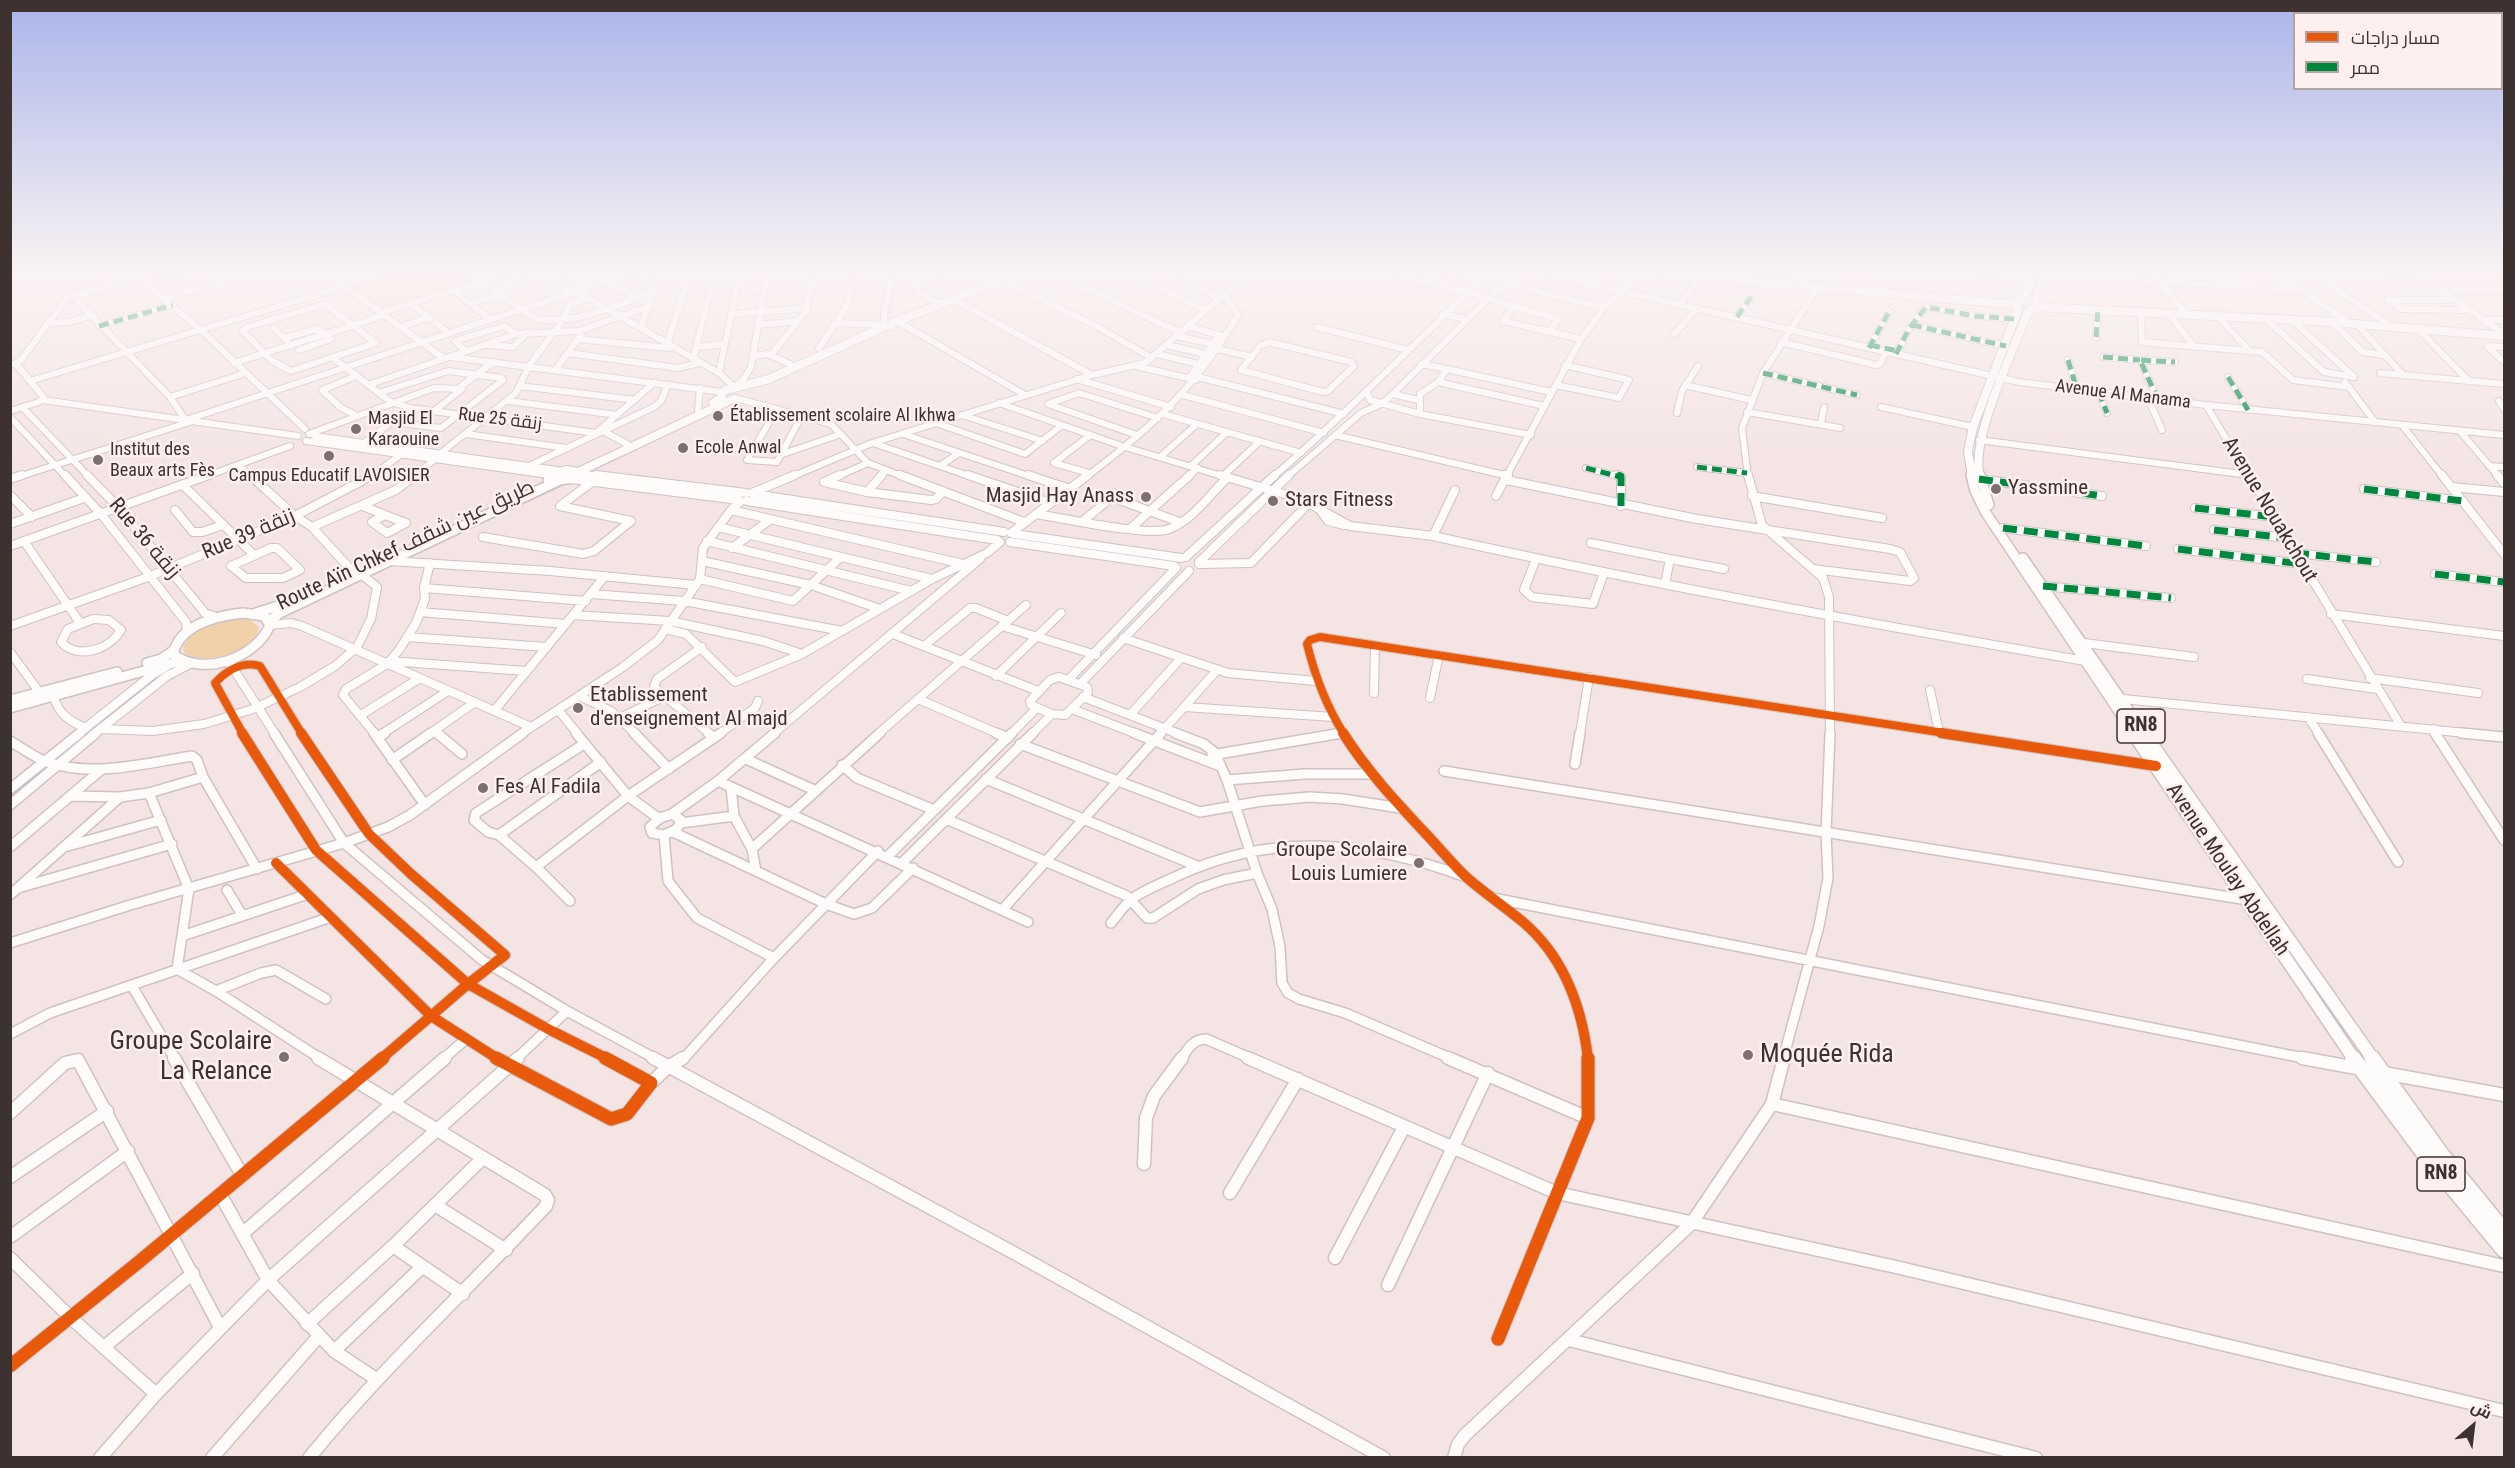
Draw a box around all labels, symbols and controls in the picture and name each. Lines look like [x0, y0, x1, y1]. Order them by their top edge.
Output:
legend [2293, 12, 2503, 90]
text: مسار دراجات [2351, 27, 2440, 48]
text: ممر [2351, 57, 2380, 78]
street label: Avenue Al Manama [2054, 376, 2192, 414]
street label: Rue 25 زنقة [457, 404, 543, 436]
place label: Établissement scolaire Al Ikhwa [730, 405, 956, 427]
place label: Masjid El Karaouine [368, 408, 439, 450]
marker: Établissement scolaire Al Ikhwa [711, 409, 725, 423]
marker: Masjid El Karaouine [349, 422, 363, 436]
street label: Avenue Nouakchout [2216, 433, 2322, 587]
place label: Ecole Anwal [695, 437, 781, 459]
place label: Institut des Beaux arts Fès [110, 439, 215, 482]
marker: Ecole Anwal [676, 441, 690, 455]
marker: Campus Educatif LAVOISIER [322, 449, 336, 463]
marker: Institut des Beaux arts Fès [91, 453, 105, 467]
place label: Campus Educatif LAVOISIER [229, 465, 429, 487]
street label: Route Aïn Chkef طريق عين شقف [273, 475, 539, 617]
place label: Yassmine [2008, 476, 2088, 502]
marker: Yassmine [1989, 482, 2003, 496]
place label: Masjid Hay Anass [986, 484, 1134, 510]
place label: Stars Fitness [1285, 488, 1393, 514]
marker: Masjid Hay Anass [1139, 490, 1153, 504]
street label: Rue 36 زنقة [103, 493, 185, 585]
marker: Stars Fitness [1266, 494, 1280, 508]
street label: Rue 39 زنقة [199, 504, 299, 566]
place label: Etablissement d'enseignement Al majd [590, 683, 788, 733]
marker: Etablissement d'enseignement Al majd [571, 701, 585, 715]
road number: RN8 [2117, 709, 2165, 743]
place label: Fes Al Fadila [495, 775, 601, 801]
street label: Avenue Moulay Abdellah [2160, 779, 2294, 961]
marker: Fes Al Fadila [476, 781, 490, 795]
place label: Groupe Scolaire Louis Lumiere [1276, 838, 1407, 888]
marker: Groupe Scolaire Louis Lumiere [1412, 856, 1426, 870]
place label: Groupe Scolaire La Relance [110, 1026, 272, 1088]
place label: Moquée Rida [1760, 1039, 1894, 1071]
marker: Moquée Rida [1741, 1048, 1755, 1062]
marker: Groupe Scolaire La Relance [277, 1050, 291, 1064]
road number: RN8 [2417, 1157, 2465, 1191]
north arrow [2443, 1396, 2503, 1456]
text: ش [2468, 1396, 2495, 1423]

